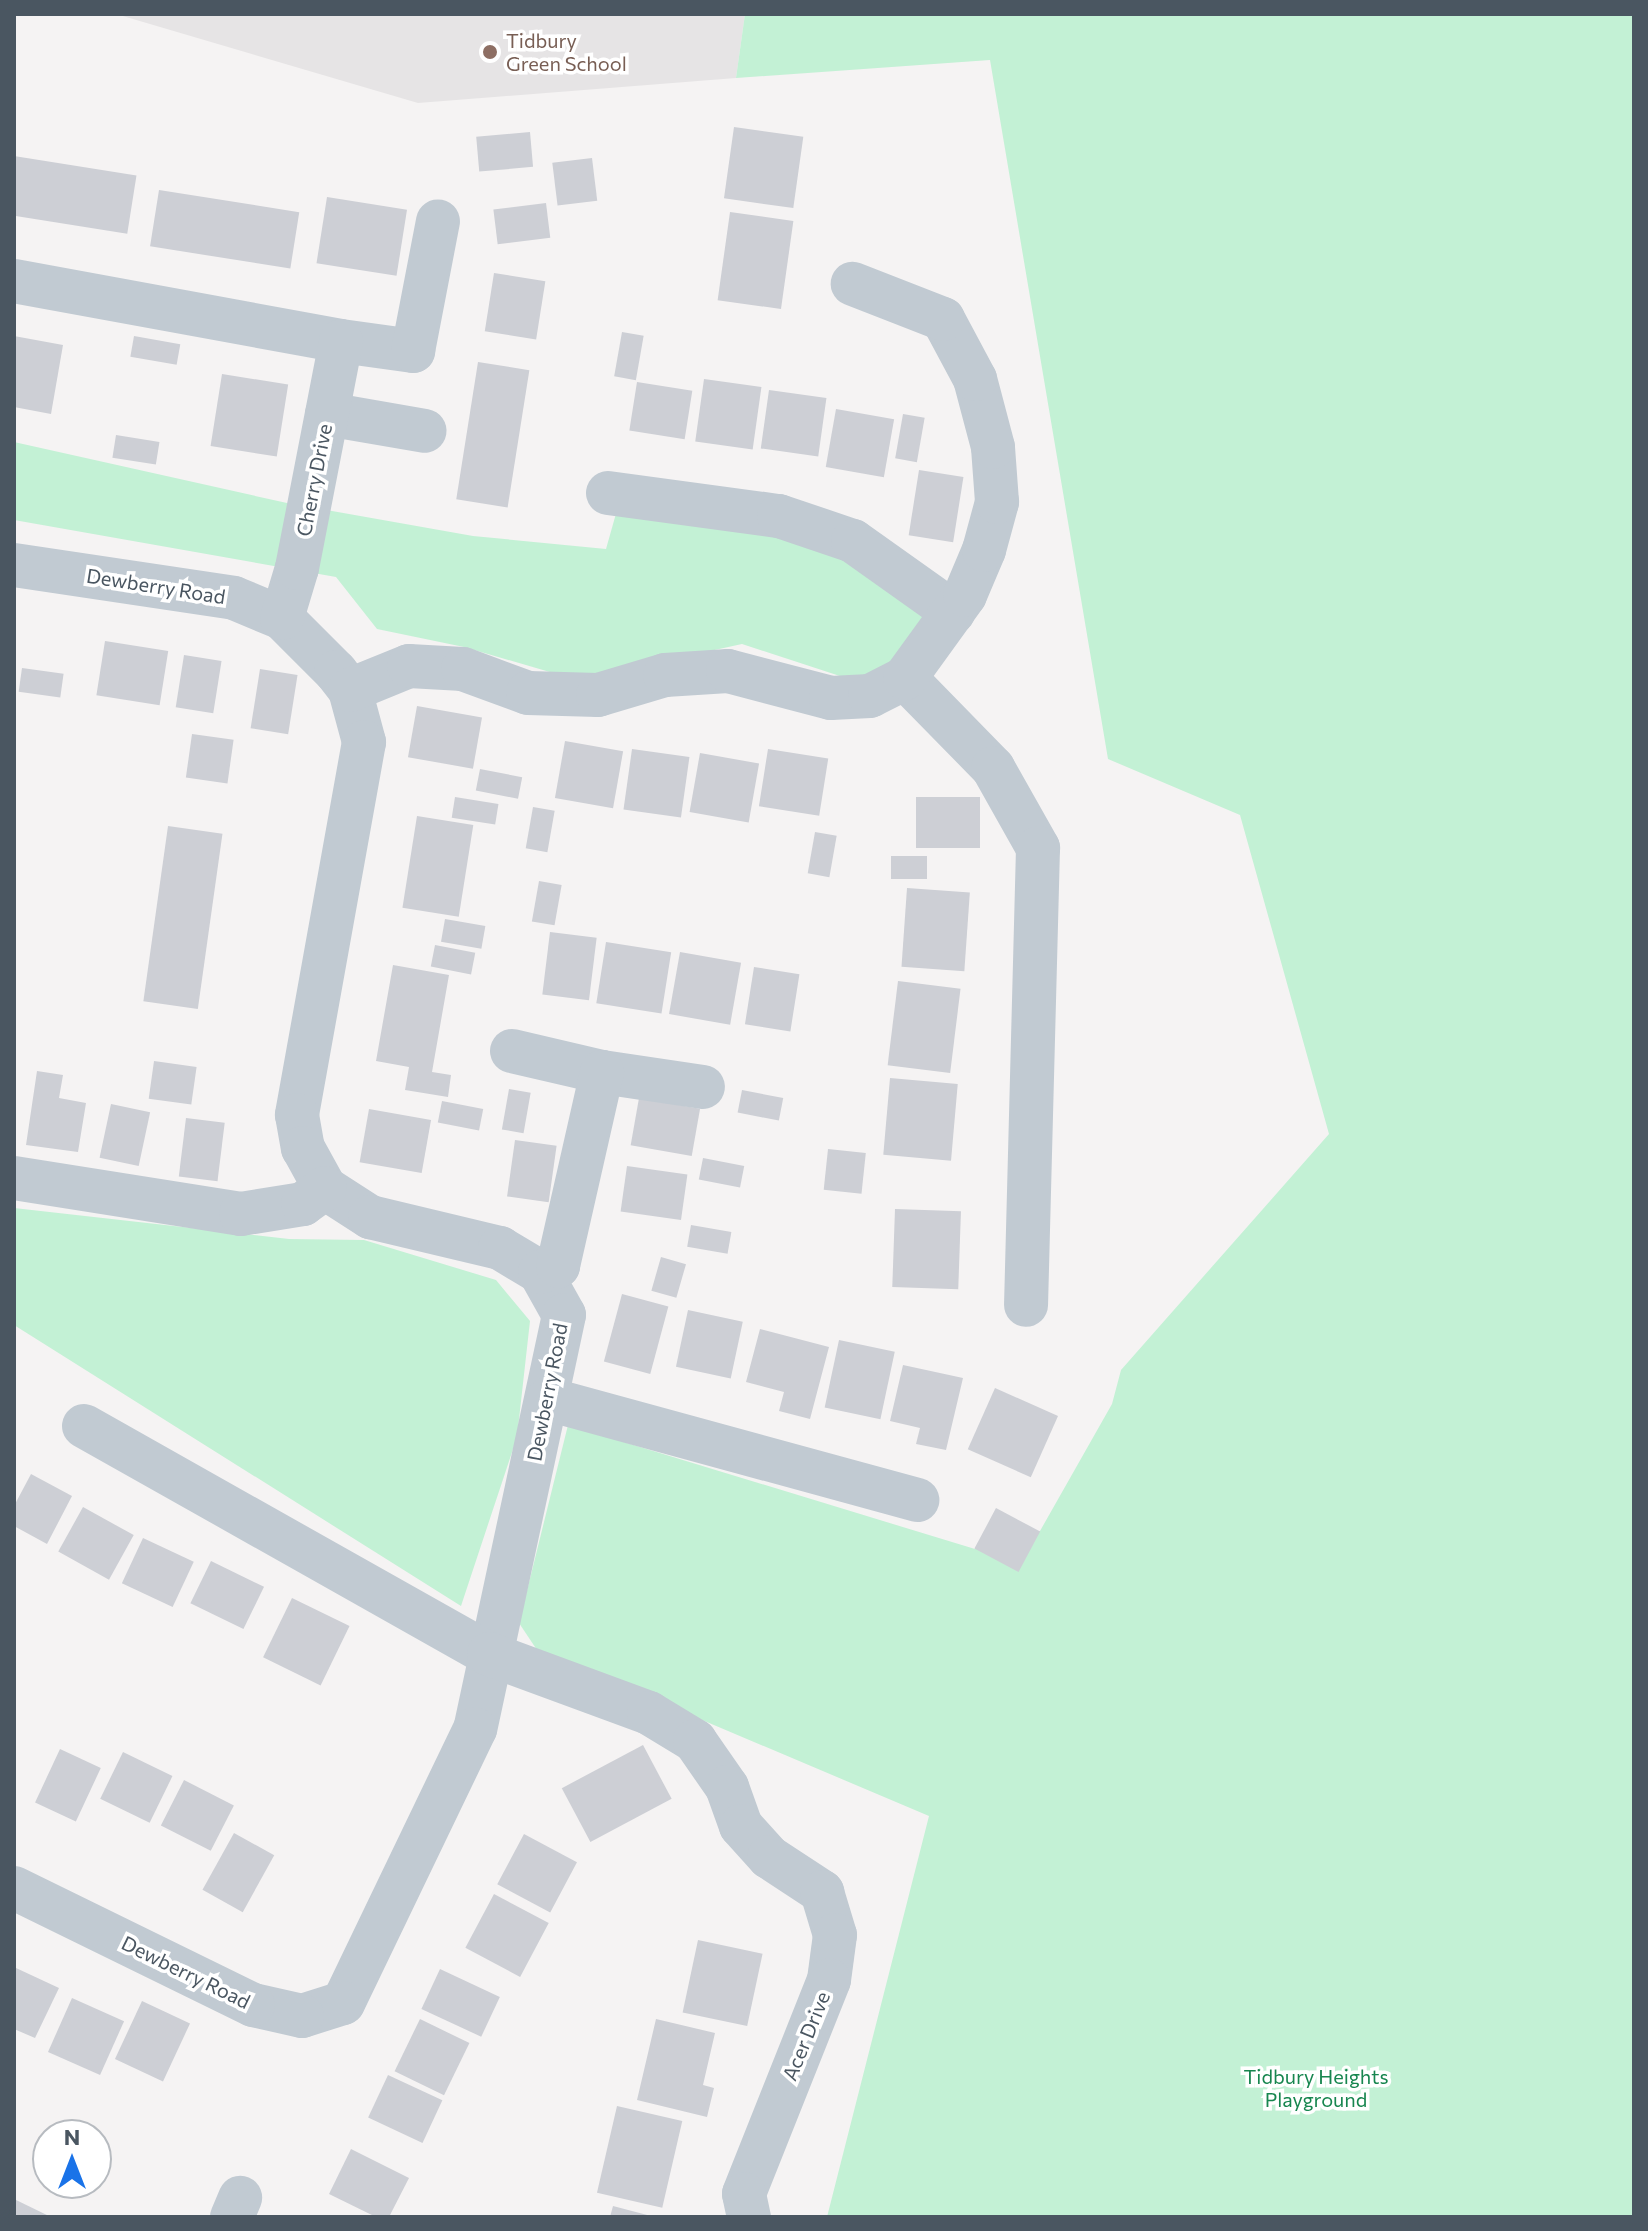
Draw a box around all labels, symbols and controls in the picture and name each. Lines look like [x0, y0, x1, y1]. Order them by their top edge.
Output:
place label: Tidbury Green School [506, 28, 627, 75]
marker: Tidbury Green School [481, 43, 499, 61]
street label: Cherry Drive [291, 422, 337, 538]
street label: Dewberry Road [85, 563, 227, 609]
street label: Dewberry Road [522, 1321, 572, 1463]
street label: Dewberry Road [118, 1930, 254, 2014]
street label: Acer Drive [777, 1988, 835, 2084]
park label: Tidbury Heights Playground [1244, 2064, 1388, 2111]
north arrow [32, 2119, 112, 2199]
text: N [64, 2123, 80, 2150]

